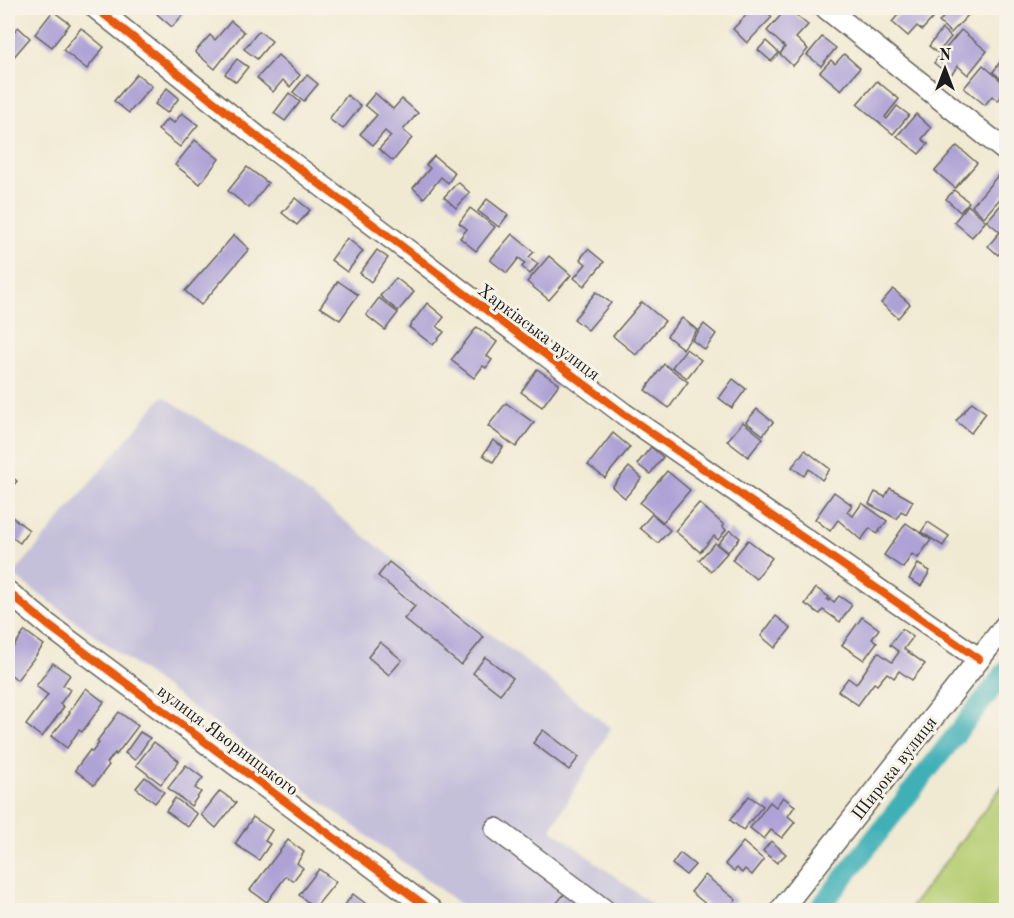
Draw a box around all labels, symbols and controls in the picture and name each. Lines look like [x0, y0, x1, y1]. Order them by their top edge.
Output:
north arrow [915, 39, 975, 99]
text: N [939, 48, 952, 64]
street label: Харківська вулиця [474, 281, 603, 384]
street label: вулиця Яворницького [154, 682, 301, 800]
street label: Широка вулиця [849, 713, 941, 824]

